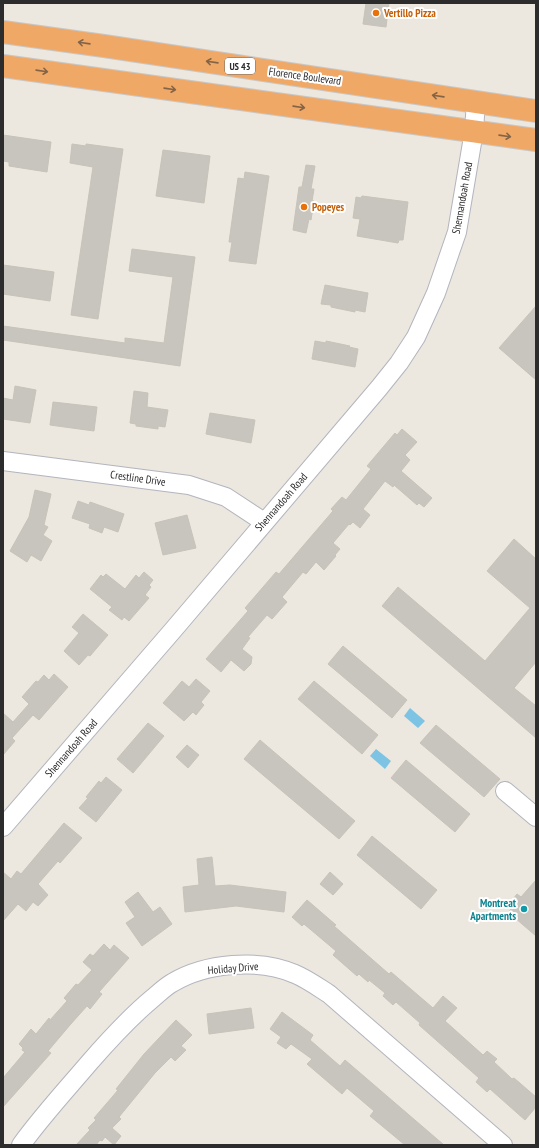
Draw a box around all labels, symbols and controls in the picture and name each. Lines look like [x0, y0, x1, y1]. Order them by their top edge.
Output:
place label: Vertillo Pizza [383, 6, 436, 20]
marker: Vertillo Pizza [371, 8, 381, 18]
one-way arrow [78, 39, 91, 47]
one-way arrow [206, 58, 219, 66]
road number: US 43 [225, 58, 255, 74]
street label: Florence Boulevard [268, 64, 342, 88]
one-way arrow [35, 67, 48, 75]
one-way arrow [163, 85, 176, 93]
one-way arrow [432, 92, 445, 100]
one-way arrow [292, 103, 305, 111]
one-way arrow [498, 132, 511, 140]
street label: Shennandoah Road [449, 161, 475, 235]
place label: Popeyes [312, 200, 344, 214]
marker: Popeyes [299, 202, 309, 212]
street label: Crestline Drive [109, 467, 167, 489]
street label: Shennandoah Road [252, 470, 310, 534]
street label: Shennandoah Road [42, 716, 100, 780]
place label: Montreat Apartments [469, 896, 517, 923]
marker: Montreat Apartments [519, 904, 529, 914]
street label: Holiday Drive [207, 959, 259, 977]

